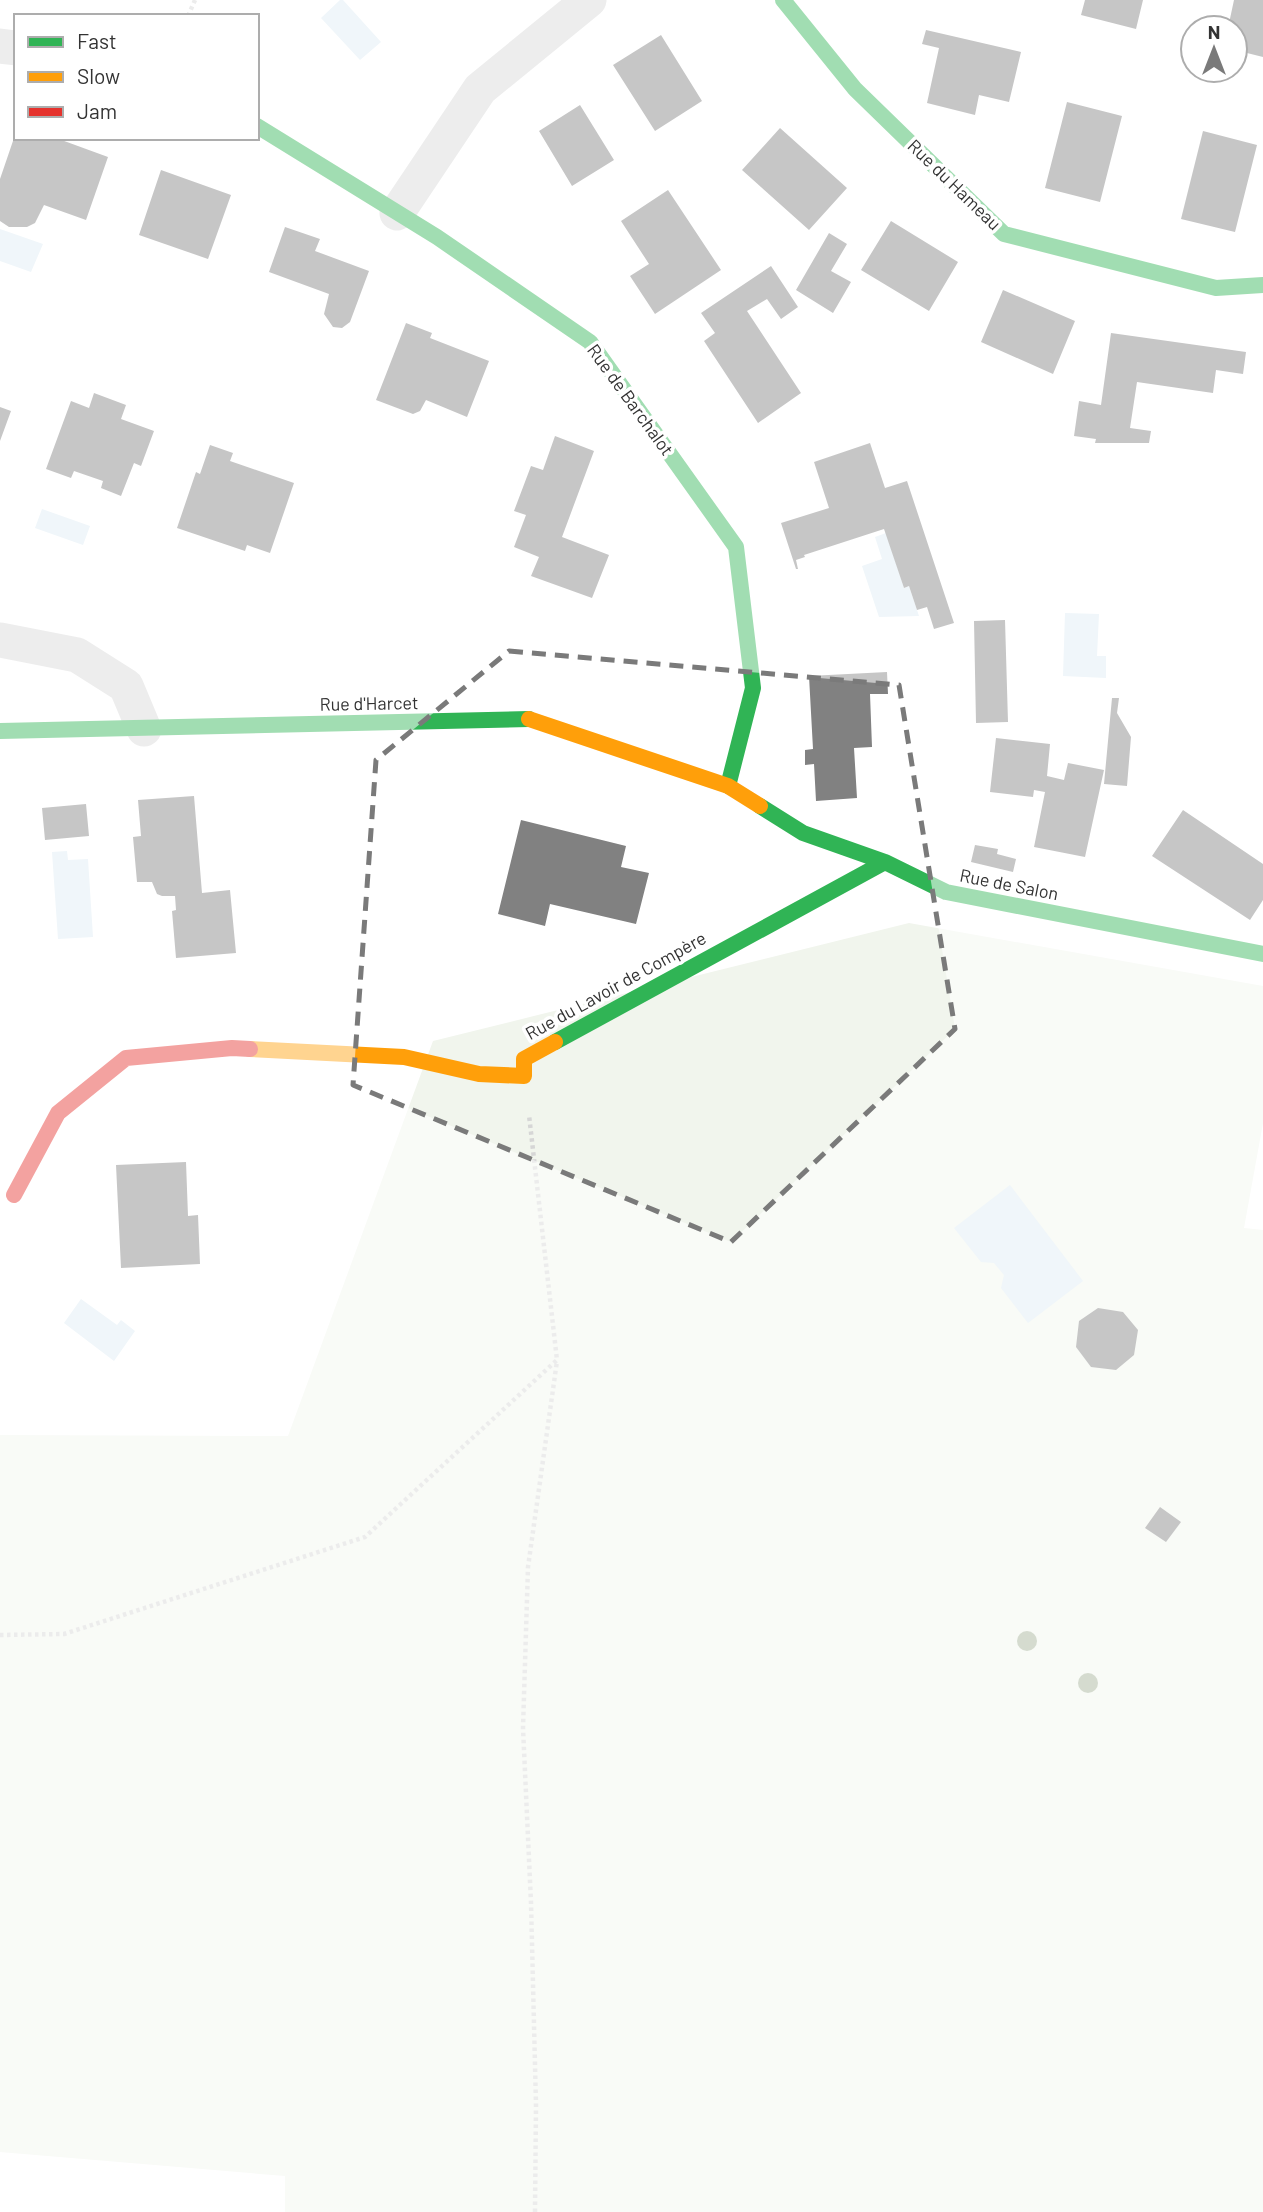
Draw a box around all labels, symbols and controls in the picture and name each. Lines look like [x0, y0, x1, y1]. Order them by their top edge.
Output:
legend [14, 14, 259, 140]
north arrow [1179, 14, 1249, 84]
text: N [1208, 20, 1220, 43]
text: Fast [77, 28, 117, 53]
text: Slow [77, 63, 120, 88]
text: Jam [77, 98, 117, 123]
street label: Rue du Hameau [904, 134, 1006, 234]
street label: Rue de Barchalot [583, 339, 679, 459]
street label: Rue d'Harcet [319, 691, 419, 715]
street label: Rue de Salon [958, 864, 1060, 904]
street label: Rue du Lavoir de Compère [521, 926, 710, 1044]

